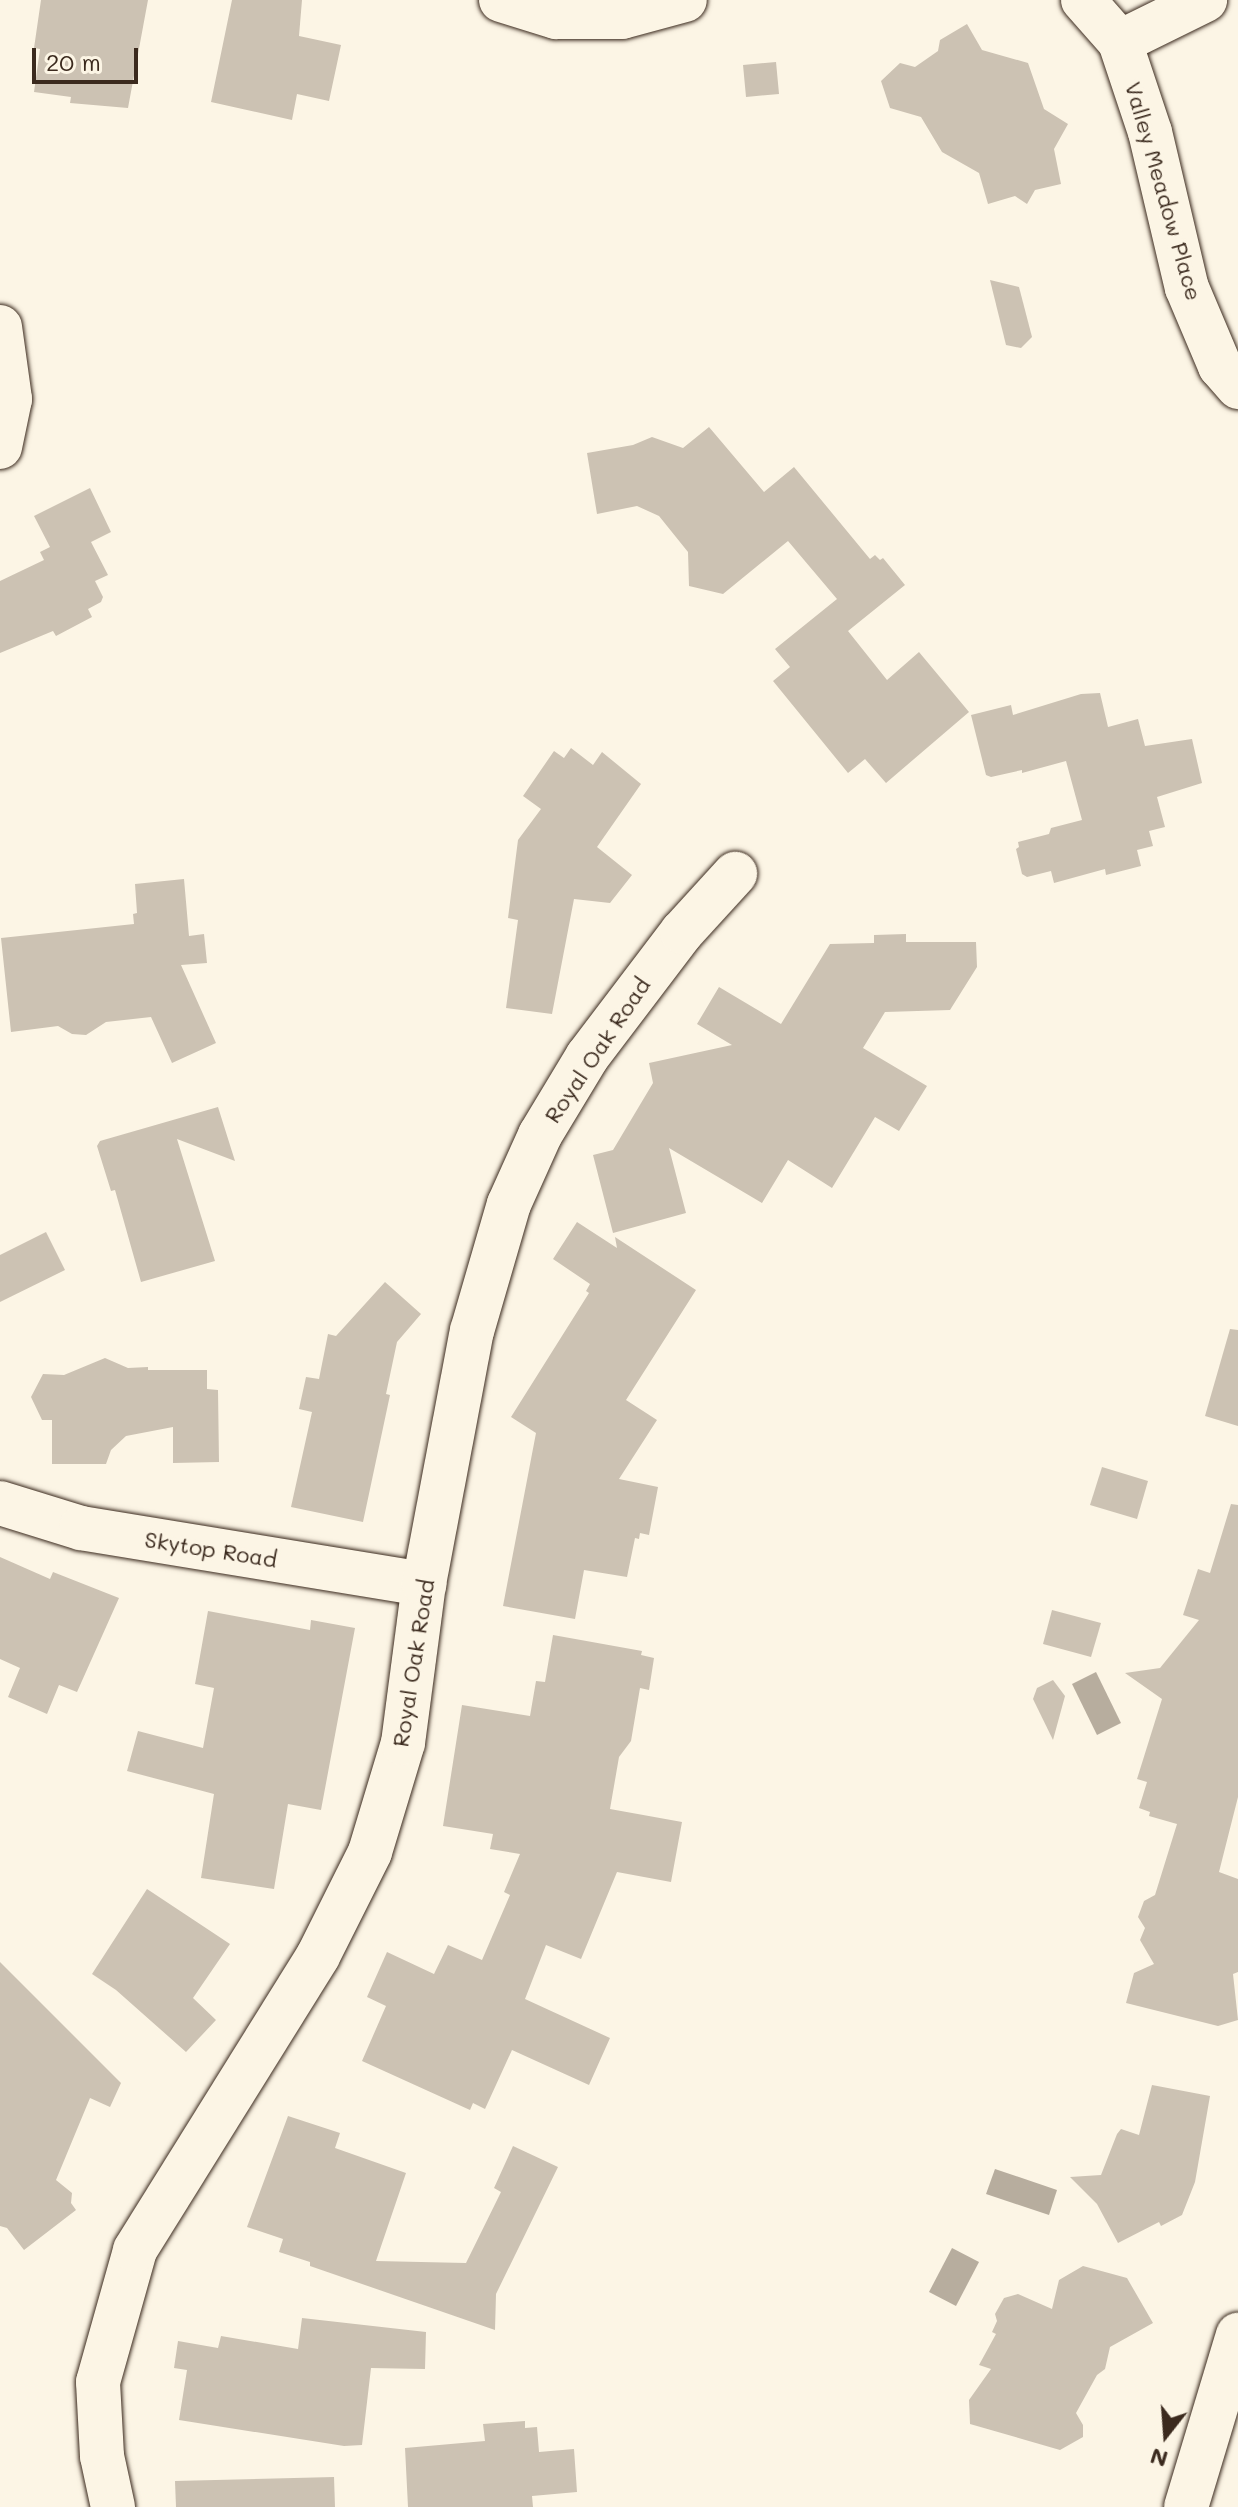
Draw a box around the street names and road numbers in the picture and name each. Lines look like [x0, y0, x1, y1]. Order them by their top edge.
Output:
street label: Valley Meadow Place [1120, 79, 1208, 303]
street label: Royal Oak Road [539, 972, 655, 1128]
street label: Skytop Road [143, 1526, 279, 1572]
street label: Royal Oak Road [387, 1577, 439, 1749]

